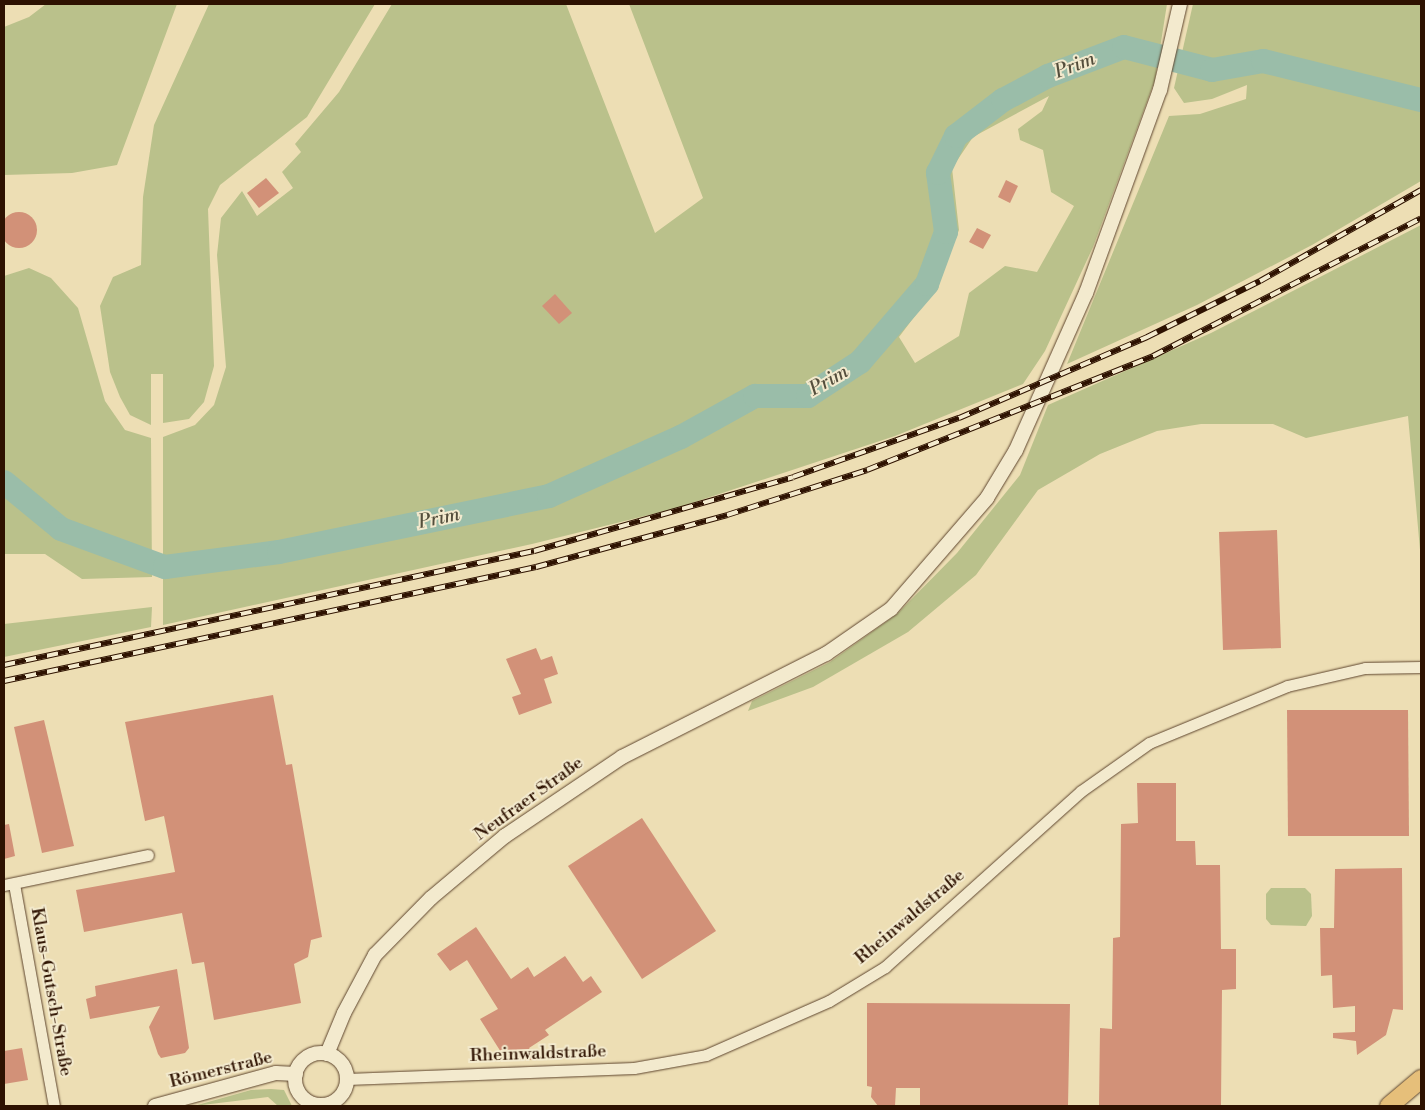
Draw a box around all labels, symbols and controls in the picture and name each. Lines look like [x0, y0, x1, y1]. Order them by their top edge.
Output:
water label: Prim [1051, 48, 1099, 84]
water label: Prim [805, 361, 853, 401]
water label: Prim [416, 503, 462, 535]
street label: Neufraer Straße [470, 752, 588, 846]
street label: Rheinwaldstraße [851, 865, 969, 969]
street label: Klaus-Gutsch-Straße [26, 906, 76, 1078]
street label: Rheinwaldstraße [469, 1041, 607, 1067]
street label: Römerstraße [167, 1047, 275, 1093]

